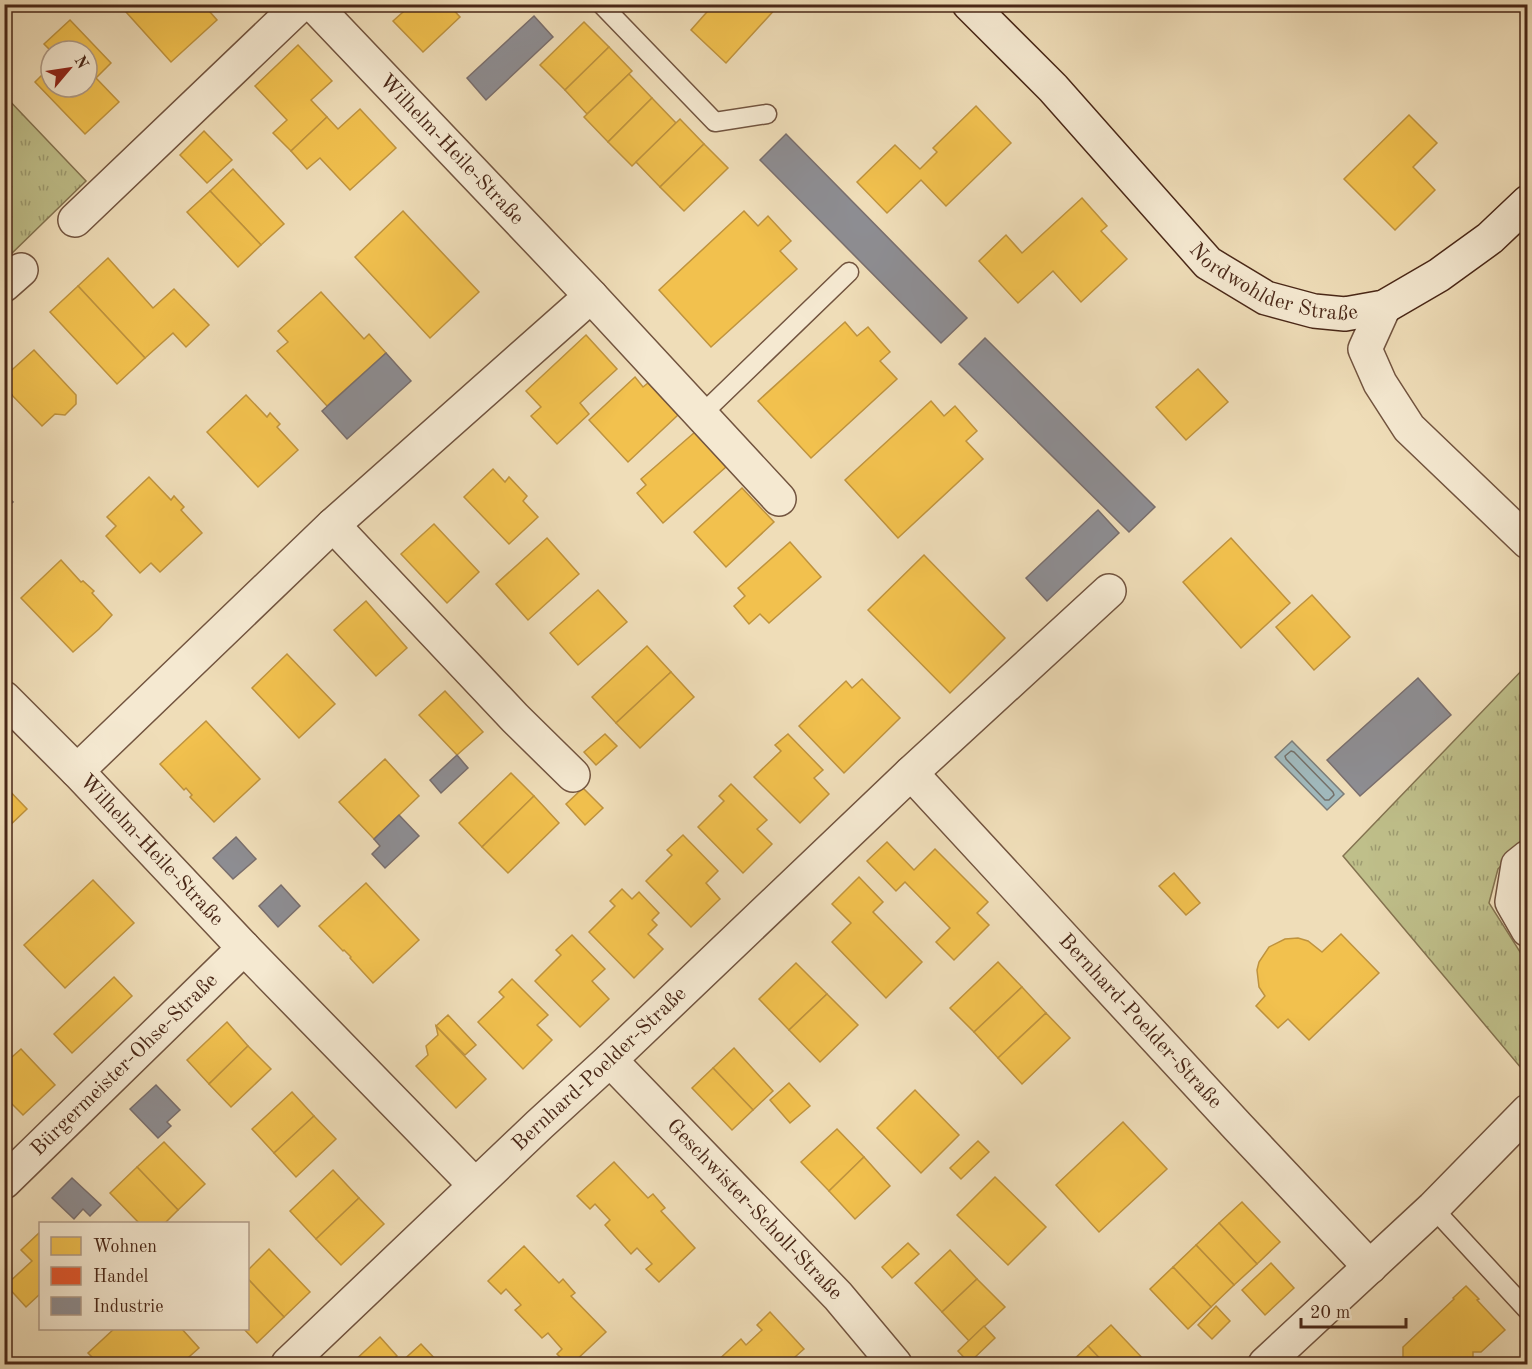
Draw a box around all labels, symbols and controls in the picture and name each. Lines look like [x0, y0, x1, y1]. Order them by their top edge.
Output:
north arrow [39, 39, 99, 99]
text: N [70, 53, 91, 73]
street label: Wilhelm-Heile-Straße [375, 70, 528, 229]
street label: Nordwohlder Straße [1185, 239, 1360, 325]
street label: Wilhelm-Heile-Straße [76, 770, 228, 930]
street label: Bernhard-Poelder-Straße [1055, 930, 1226, 1113]
street label: Bürgermeister-Ohse-Straße [27, 969, 222, 1160]
street label: Bernhard-Poelder-Straße [508, 983, 690, 1155]
street label: Geschwister-Scholl-Straße [663, 1115, 846, 1304]
legend [39, 1222, 249, 1330]
text: Wohnen [93, 1238, 157, 1256]
text: Handel [93, 1268, 148, 1286]
scale bar [1301, 1291, 1406, 1329]
text: Industrie [93, 1298, 163, 1316]
text: 20 m [1310, 1304, 1350, 1322]

